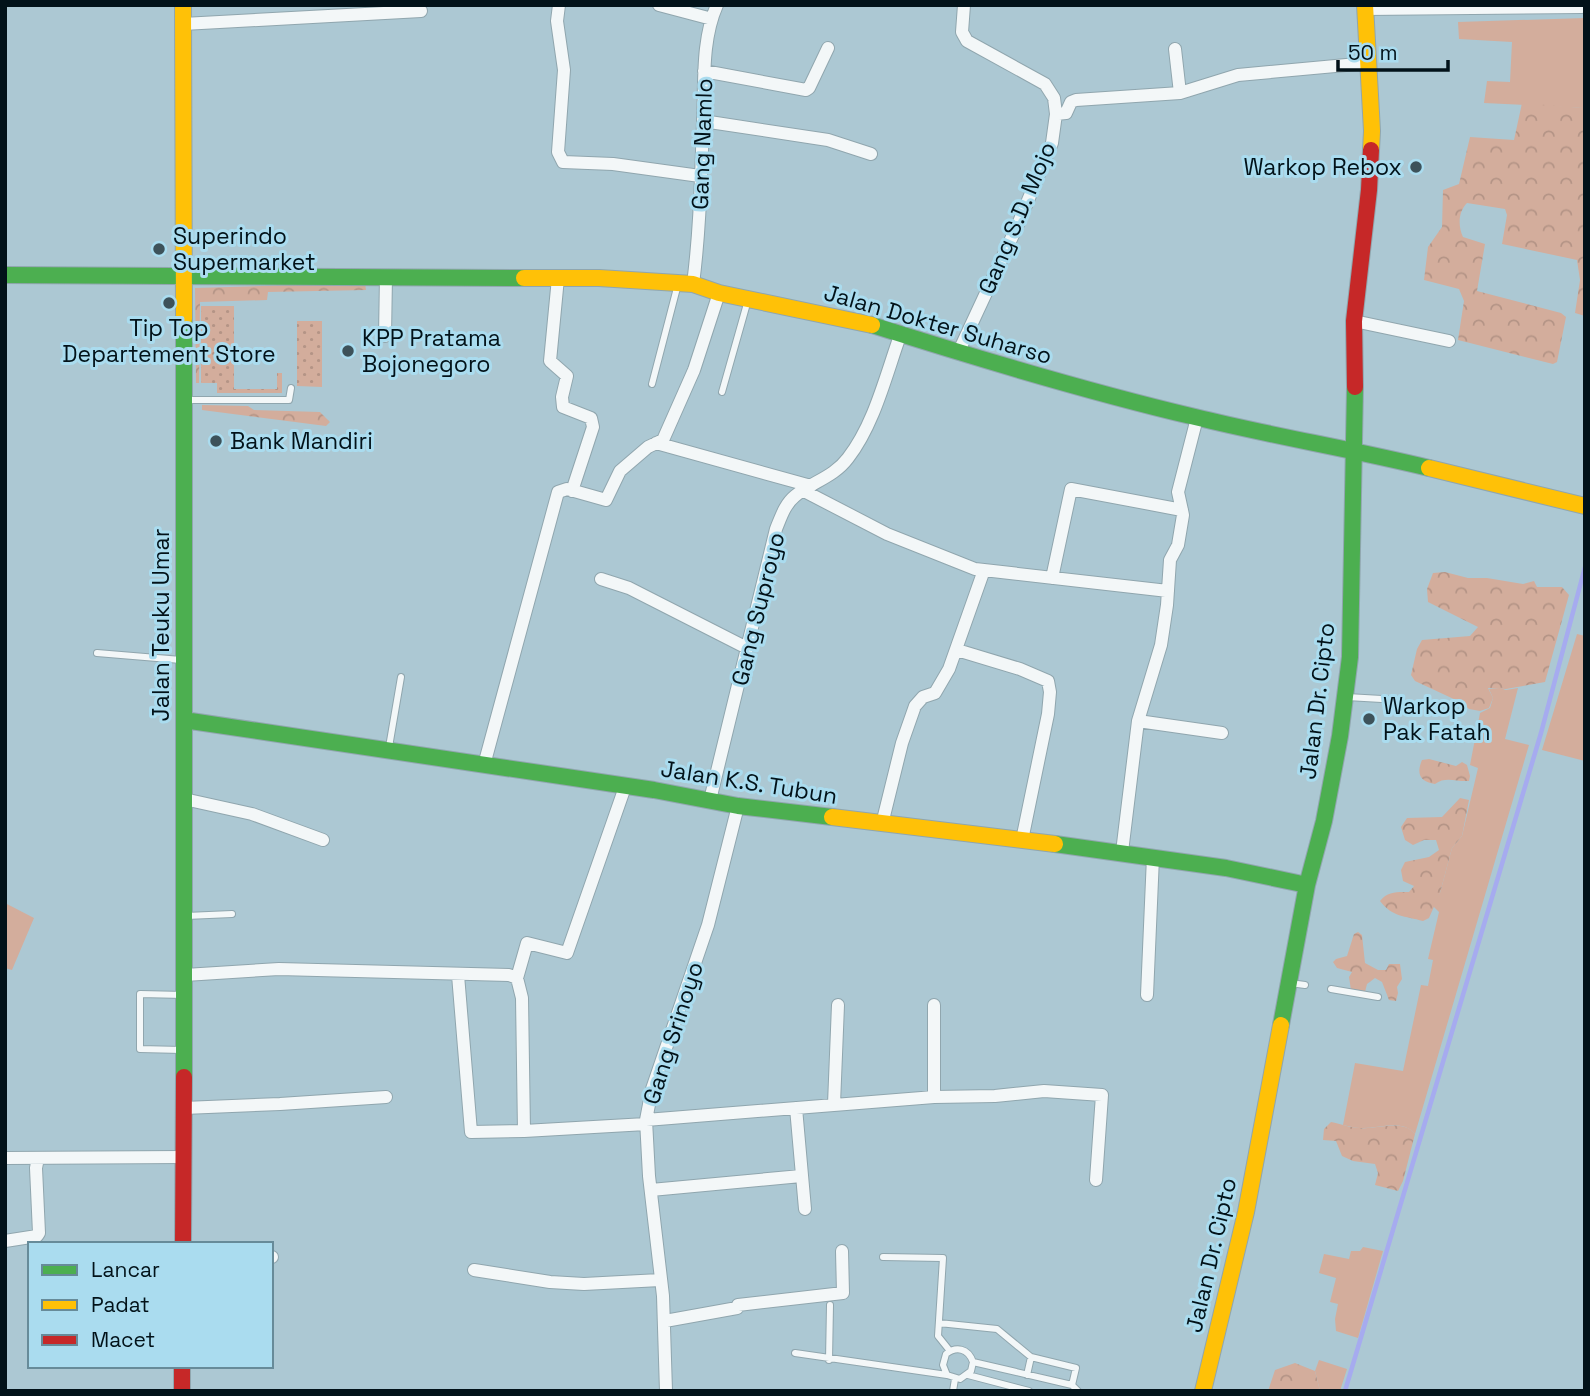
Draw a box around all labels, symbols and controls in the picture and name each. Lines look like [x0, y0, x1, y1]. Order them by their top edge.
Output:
scale bar [1338, 28, 1448, 72]
text: 50 m [1348, 39, 1398, 66]
street label: Gang Namlo [685, 78, 719, 210]
street label: Gang S.D. Mojo [971, 137, 1063, 299]
place label: Warkop Rebox [1243, 152, 1402, 182]
marker: Warkop Rebox [1408, 159, 1424, 175]
place label: Superindo Supermarket [173, 221, 315, 277]
marker: Superindo Supermarket [151, 241, 167, 257]
street label: Jalan Dokter Suharso [821, 277, 1055, 371]
marker: Tip Top Departement Store [161, 295, 177, 311]
place label: Tip Top Departement Store [62, 313, 276, 369]
place label: KPP Pratama Bojonegoro [362, 323, 501, 379]
marker: KPP Pratama Bojonegoro [340, 343, 356, 359]
place label: Bank Mandiri [230, 426, 373, 456]
marker: Bank Mandiri [208, 433, 224, 449]
street label: Jalan Teuku Umar [146, 529, 176, 721]
street label: Gang Suproyo [724, 529, 792, 689]
street label: Jalan Dr. Cipto [1292, 621, 1342, 781]
place label: Warkop Pak Fatah [1383, 691, 1491, 747]
marker: Warkop Pak Fatah [1361, 711, 1377, 727]
street label: Jalan K.S. Tubun [659, 753, 839, 811]
street label: Gang Srinoyo [636, 958, 710, 1108]
street label: Jalan Dr. Cipto [1179, 1175, 1243, 1335]
legend [28, 1242, 273, 1368]
text: Lancar [91, 1256, 160, 1283]
text: Padat [91, 1291, 150, 1318]
text: Macet [91, 1326, 155, 1353]

